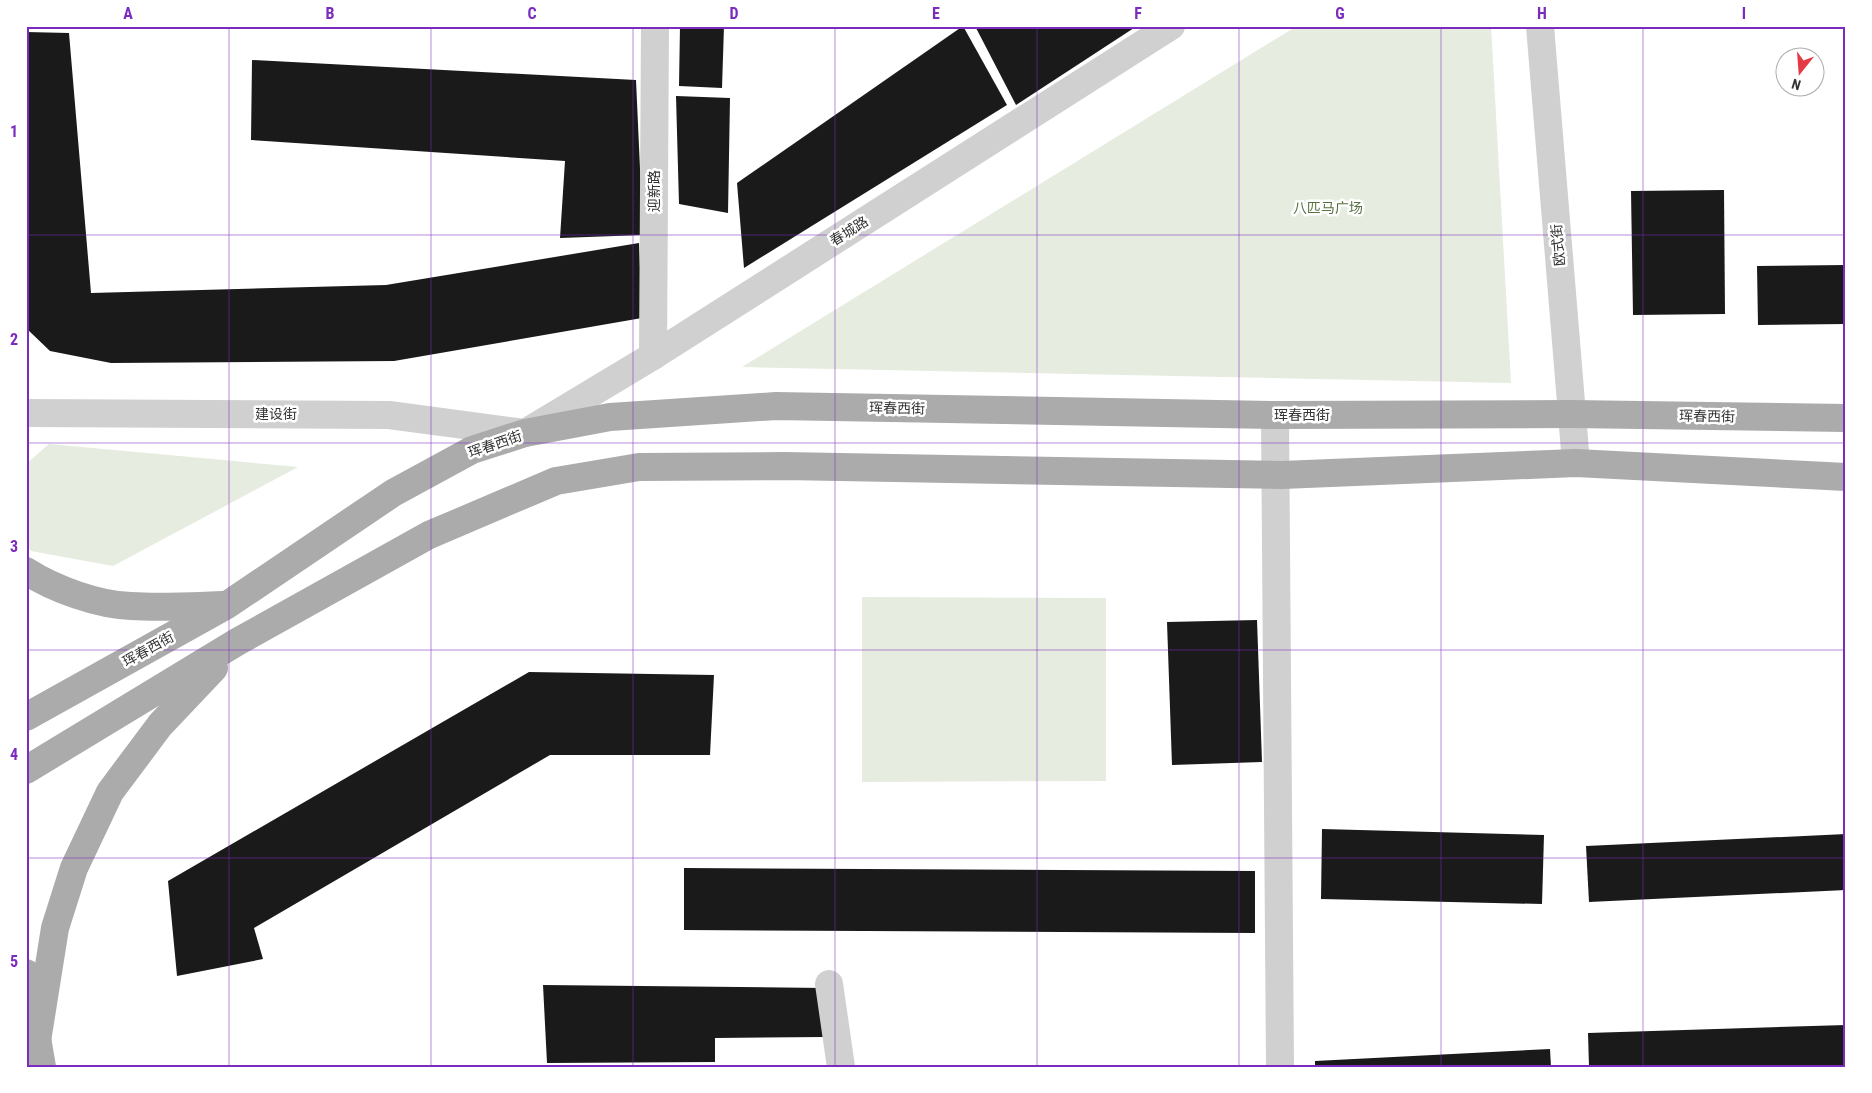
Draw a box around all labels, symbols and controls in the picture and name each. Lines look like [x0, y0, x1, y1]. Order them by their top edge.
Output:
text: A [123, 4, 133, 23]
text: B [326, 4, 335, 23]
text: C [527, 4, 537, 23]
text: D [729, 4, 739, 23]
text: E [932, 4, 940, 23]
text: F [1134, 4, 1142, 23]
text: G [1335, 4, 1345, 23]
text: H [1537, 4, 1547, 23]
text: I [1742, 4, 1746, 23]
north arrow [1774, 48, 1824, 98]
text: N [1790, 76, 1803, 93]
text: 1 [10, 122, 18, 141]
street label: 迎新路 [646, 170, 662, 212]
park label: 八匹马广场 [1293, 200, 1363, 216]
street label: 春城路 [827, 213, 871, 249]
street label: 欧式街 [1548, 223, 1568, 267]
text: 2 [10, 330, 18, 349]
street label: 珲春西街 [869, 400, 925, 416]
street label: 建设街 [255, 406, 297, 422]
street label: 珲春西街 [1274, 407, 1330, 423]
street label: 珲春西街 [1679, 408, 1735, 424]
street label: 珲春西街 [466, 427, 524, 461]
text: 3 [10, 537, 18, 556]
street label: 珲春西街 [120, 628, 176, 670]
text: 4 [10, 745, 18, 764]
text: 5 [10, 952, 18, 971]

